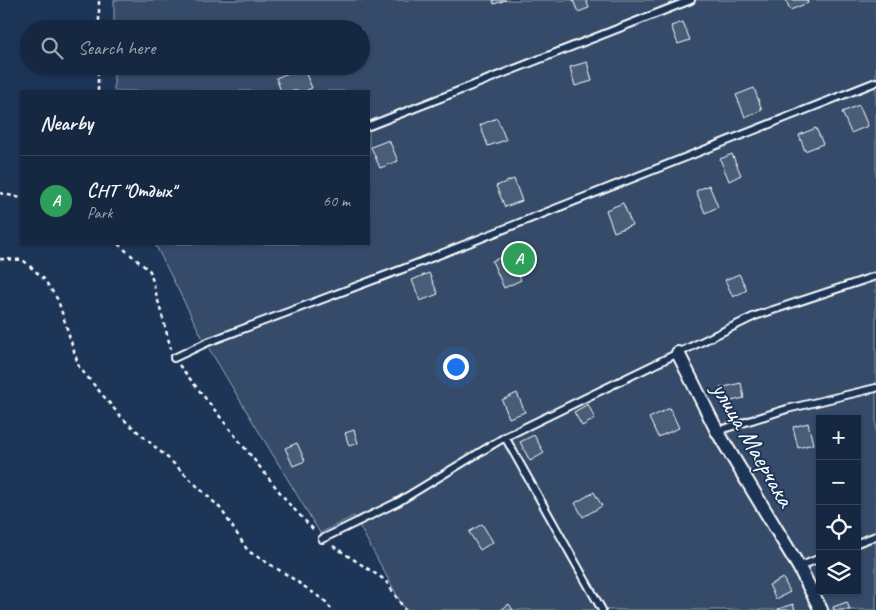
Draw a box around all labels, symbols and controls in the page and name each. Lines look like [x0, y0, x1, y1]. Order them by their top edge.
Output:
search box [20, 20, 370, 75]
icon: search [38, 34, 66, 62]
text: Search here [78, 36, 155, 60]
text: Nearby [40, 110, 93, 136]
text: СНТ "Отдых" [87, 179, 175, 203]
text: A [52, 191, 60, 211]
text: 60 m [323, 191, 350, 211]
text: Park [87, 203, 112, 223]
pin: A [503, 240, 535, 278]
your location [443, 354, 469, 380]
street label: улица Маерчака [703, 375, 803, 515]
map controls [816, 415, 861, 595]
button: + [816, 415, 861, 460]
button: − [816, 460, 861, 505]
button: locate [816, 505, 861, 550]
button: layers [816, 550, 861, 595]

